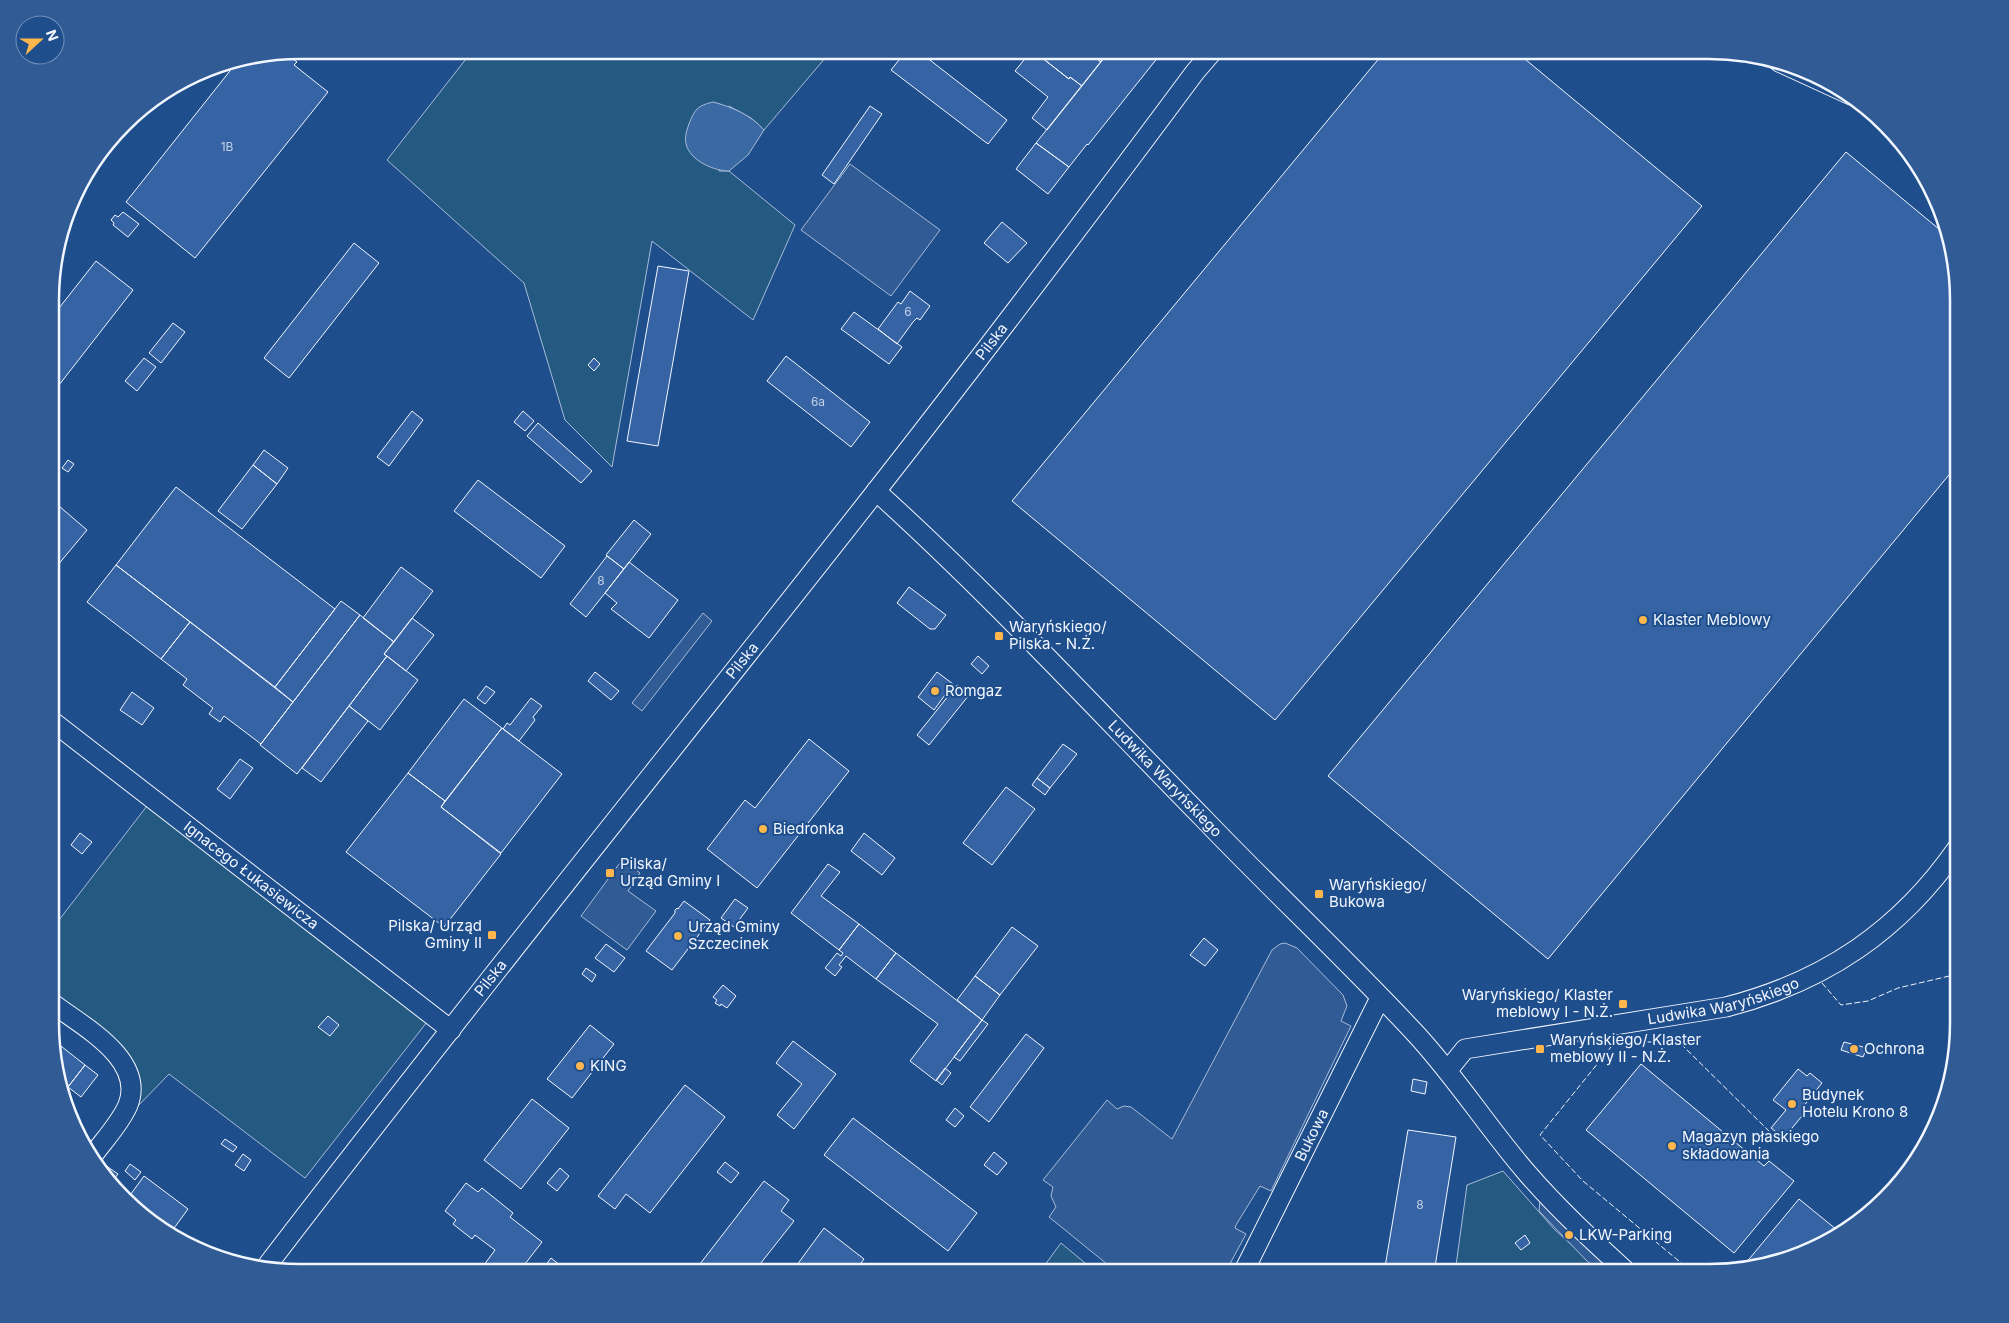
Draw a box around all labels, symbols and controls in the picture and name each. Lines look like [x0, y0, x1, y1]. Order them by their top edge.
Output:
north arrow [15, 15, 65, 65]
text: N [43, 27, 62, 43]
house number: 1B [221, 139, 234, 154]
house number: 6 [904, 304, 912, 319]
street label: Pilska [971, 319, 1012, 364]
house number: 6a [811, 394, 825, 409]
house number: 8 [597, 573, 605, 588]
place label: Klaster Meblowy [1653, 610, 1772, 629]
marker: Klaster Meblowy [1637, 614, 1649, 626]
place label: Waryńskiego/ Pilska - N.Ż. [1009, 617, 1107, 653]
marker: Waryńskiego/ Pilska - N.Ż. [993, 630, 1005, 642]
street label: Pilska [722, 638, 762, 683]
place label: Romgaz [945, 681, 1002, 700]
marker: Romgaz [929, 685, 941, 697]
street label: Ludwika Waryńskiego [1104, 716, 1226, 841]
street label: Ignacego Łukasiewicza [180, 817, 323, 933]
place label: Biedronka [773, 819, 844, 838]
marker: Biedronka [757, 823, 769, 835]
place label: Pilska/ Urząd Gminy I [620, 854, 720, 890]
marker: Pilska/ Urząd Gminy I [604, 867, 616, 879]
place label: Waryńskiego/ Bukowa [1329, 875, 1427, 911]
marker: Waryńskiego/ Bukowa [1313, 888, 1325, 900]
place label: Pilska/ Urząd Gminy II [388, 916, 482, 952]
place label: Urząd Gminy Szczecinek [688, 917, 781, 953]
marker: Pilska/ Urząd Gminy II [486, 929, 498, 941]
marker: Urząd Gminy Szczecinek [672, 930, 684, 942]
street label: Pilska [470, 956, 511, 1000]
street label: Ludwika Waryńskiego [1646, 973, 1802, 1028]
place label: Waryńskiego/ Klaster meblowy I - N.Ż. [1462, 985, 1613, 1021]
marker: Waryńskiego/ Klaster meblowy I - N.Ż. [1617, 998, 1629, 1010]
place label: Waryńskiego/ Klaster meblowy II - N.Ż. [1550, 1030, 1702, 1066]
place label: Ochrona [1864, 1039, 1925, 1058]
marker: Waryńskiego/ Klaster meblowy II - N.Ż. [1534, 1043, 1546, 1055]
marker: Ochrona [1848, 1043, 1860, 1055]
place label: KING [590, 1056, 627, 1075]
marker: KING [574, 1060, 586, 1072]
place label: Budynek Hotelu Krono 8 [1802, 1085, 1908, 1121]
marker: Budynek Hotelu Krono 8 [1786, 1098, 1798, 1110]
street label: Bukowa [1290, 1106, 1332, 1164]
place label: Magazyn płaskiego składowania [1682, 1127, 1819, 1163]
marker: Magazyn płaskiego składowania [1666, 1140, 1678, 1152]
house number: 8 [1416, 1197, 1424, 1212]
place label: LKW-Parking [1579, 1225, 1672, 1244]
marker: LKW-Parking [1563, 1229, 1575, 1241]

